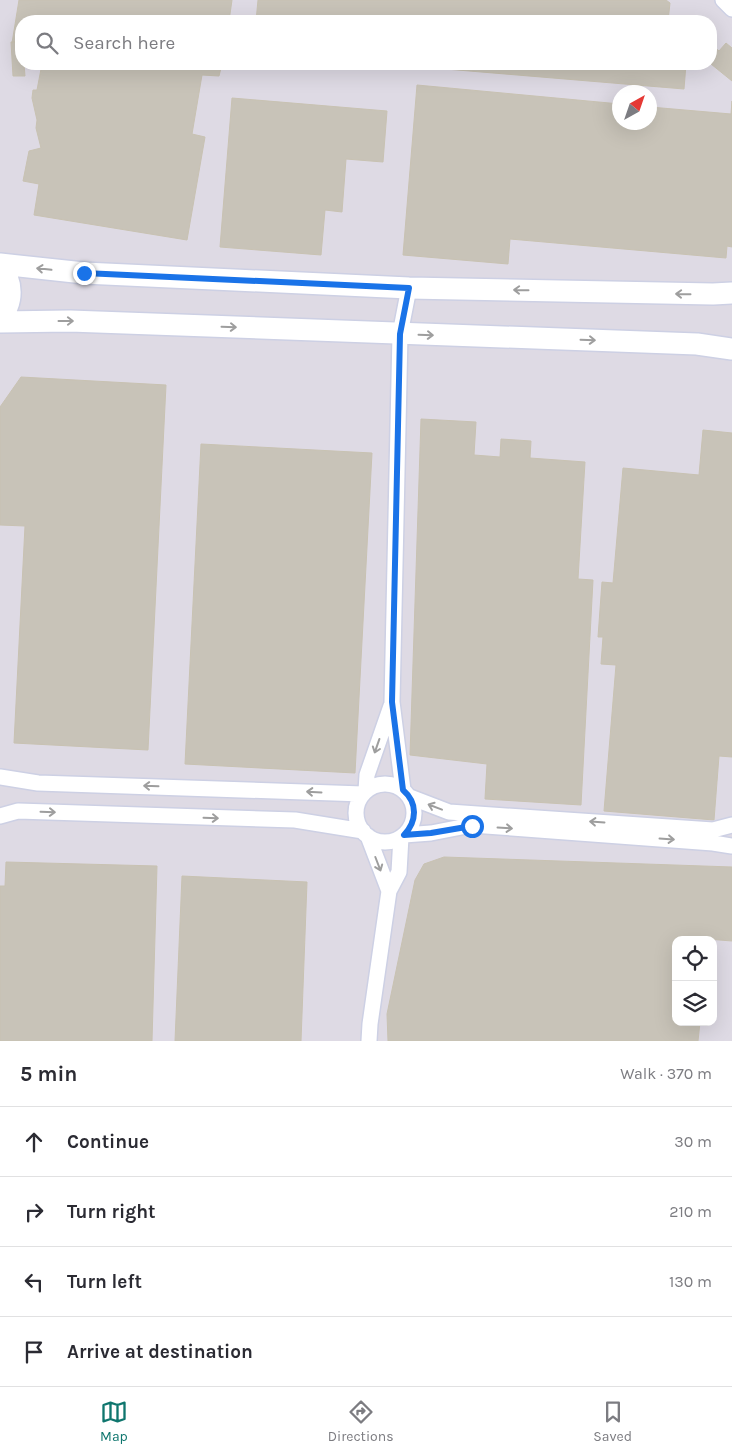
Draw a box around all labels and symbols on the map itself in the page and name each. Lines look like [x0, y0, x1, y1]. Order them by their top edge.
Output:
north arrow [612, 85, 657, 130]
route end [73, 262, 96, 285]
one-way arrow [36, 264, 52, 274]
one-way arrow [513, 285, 530, 295]
one-way arrow [676, 289, 692, 298]
one-way arrow [58, 316, 74, 326]
one-way arrow [220, 323, 236, 332]
one-way arrow [418, 330, 434, 340]
one-way arrow [580, 335, 596, 345]
one-way arrow [372, 738, 381, 753]
one-way arrow [144, 782, 160, 791]
one-way arrow [306, 788, 322, 797]
one-way arrow [428, 802, 444, 811]
one-way arrow [40, 807, 56, 817]
one-way arrow [202, 813, 218, 822]
route start [461, 815, 484, 838]
one-way arrow [589, 817, 605, 826]
one-way arrow [496, 823, 512, 832]
one-way arrow [659, 835, 675, 844]
one-way arrow [374, 855, 383, 871]

